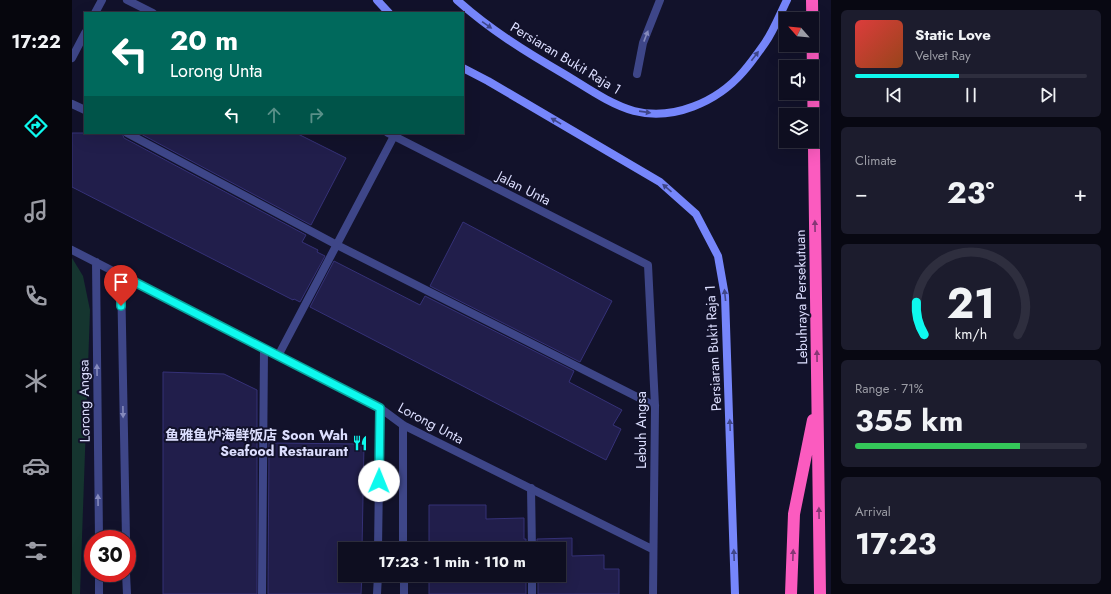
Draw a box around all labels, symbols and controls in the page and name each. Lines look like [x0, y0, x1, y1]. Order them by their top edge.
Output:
north arrow [779, 12, 819, 52]
map controls [779, 12, 819, 148]
street label: Persiaran Bukit Raja 1 [507, 17, 625, 99]
text: 20 m [170, 20, 238, 61]
one-way arrow [481, 21, 492, 29]
text: Static Love [915, 24, 991, 46]
icon: left [104, 28, 156, 80]
text: 17:22 [11, 29, 61, 55]
one-way arrow [643, 30, 649, 42]
text: Velvet Ray [915, 46, 971, 65]
one-way arrow [751, 51, 759, 62]
text: Lorong Unta [170, 58, 262, 84]
button: sound [779, 60, 819, 100]
icon: previous [883, 84, 905, 106]
icon: pause [960, 84, 982, 106]
icon: next [1037, 84, 1059, 106]
icon: left [221, 104, 243, 126]
icon: ahead [263, 104, 285, 126]
icon: right [305, 104, 327, 126]
button: layers [779, 108, 819, 148]
one-way arrow [639, 109, 651, 115]
icon: directions [22, 112, 50, 140]
one-way arrow [550, 117, 562, 124]
text: Climate [855, 151, 896, 170]
street label: Jalan Unta [492, 165, 554, 210]
text: 23° [947, 171, 994, 214]
text: − [855, 177, 868, 209]
text: + [1073, 177, 1087, 209]
one-way arrow [662, 184, 672, 193]
icon: music [22, 197, 50, 225]
one-way arrow [812, 219, 818, 232]
street label: Lebuhraya Persekutuan [790, 229, 812, 365]
pin [104, 265, 138, 306]
icon: arrive [110, 271, 132, 293]
text: 21 [947, 273, 995, 334]
icon: phone [22, 282, 50, 310]
street label: Persiaran Bukit Raja 1 [700, 284, 726, 412]
one-way arrow [722, 289, 728, 301]
text: km/h [955, 324, 987, 344]
one-way arrow [814, 349, 820, 362]
street label: Lorong Angsa [73, 360, 95, 442]
one-way arrow [94, 363, 100, 376]
icon: climate [22, 367, 50, 395]
text: Range · 71% [855, 379, 924, 398]
street label: Lebuh Angsa [631, 391, 651, 469]
street label: Lorong Unta [395, 397, 467, 449]
text: 355 km [855, 399, 963, 442]
one-way arrow [120, 406, 126, 419]
one-way arrow [726, 419, 733, 431]
place label: 鱼雅鱼炉海鲜饭店 Soon Wah Seafood Restaurant [165, 425, 349, 461]
restaurant icon: 鱼雅鱼炉海鲜饭店 Soon Wah Seafood Restaurant [351, 434, 369, 452]
icon: car [22, 452, 50, 480]
position arrow [358, 460, 400, 502]
one-way arrow [95, 493, 101, 506]
text: Arrival [855, 502, 891, 521]
one-way arrow [816, 506, 822, 519]
text: 17:23 [855, 522, 936, 565]
speed limit sign: 30 [84, 530, 136, 582]
icon: filters [22, 537, 50, 565]
one-way arrow [790, 548, 796, 561]
one-way arrow [730, 549, 737, 561]
text: 17:23 · 1 min · 110 m [378, 551, 526, 573]

